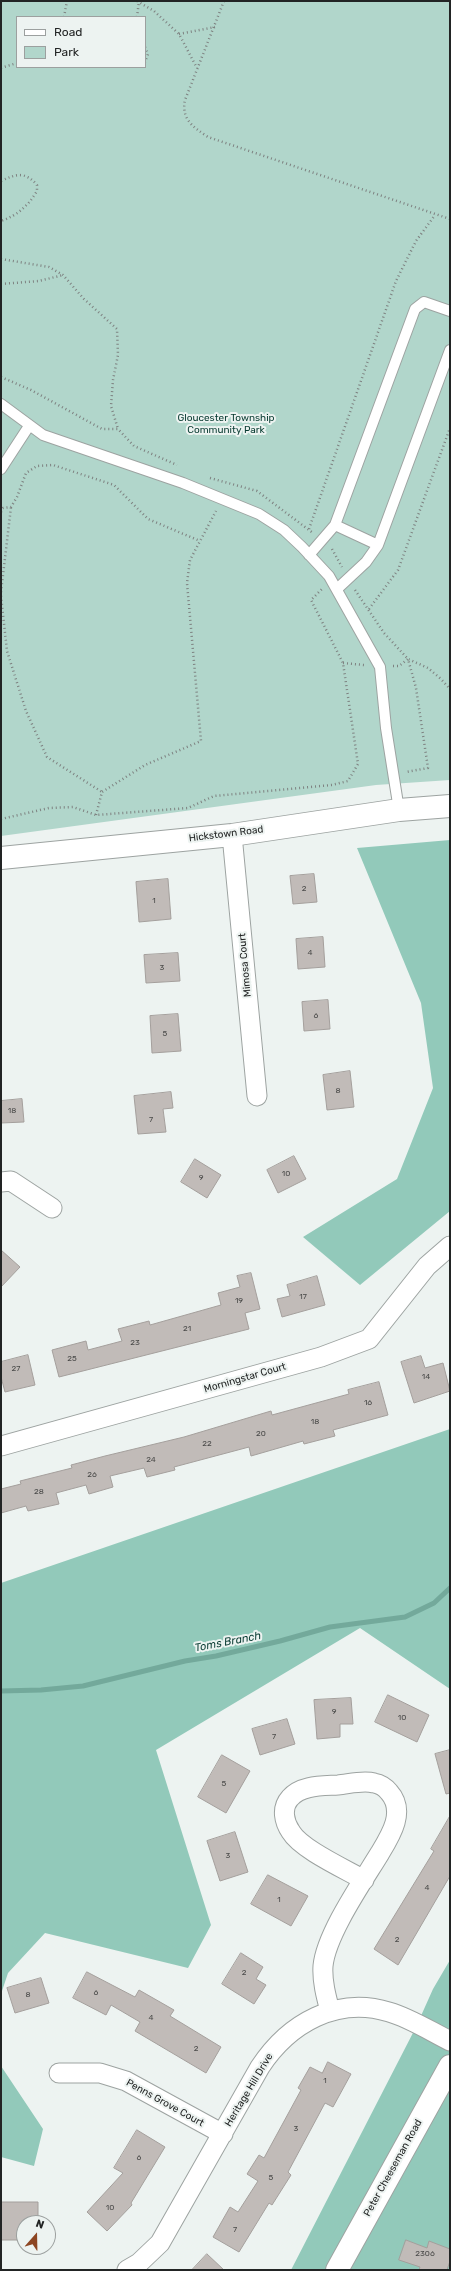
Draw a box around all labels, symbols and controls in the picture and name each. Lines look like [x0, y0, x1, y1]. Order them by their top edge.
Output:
legend [16, 16, 146, 68]
text: Road [54, 25, 82, 39]
text: Park [54, 45, 79, 59]
park label: Gloucester Township Community Park [177, 412, 275, 436]
street label: Hickstown Road [188, 823, 264, 845]
house number: 2 [302, 884, 306, 894]
house number: 1 [152, 896, 156, 906]
street label: Mimosa Court [236, 933, 254, 997]
house number: 4 [308, 948, 312, 958]
house number: 3 [160, 963, 164, 973]
house number: 6 [314, 1011, 318, 1021]
house number: 5 [163, 1029, 167, 1039]
house number: 8 [335, 1086, 341, 1096]
house number: 18 [8, 1106, 16, 1116]
house number: 7 [149, 1115, 153, 1125]
house number: 10 [282, 1169, 290, 1179]
house number: 9 [199, 1173, 203, 1183]
house number: 17 [299, 1292, 307, 1302]
house number: 19 [235, 1296, 243, 1306]
house number: 21 [183, 1324, 191, 1334]
house number: 23 [130, 1338, 140, 1348]
house number: 25 [67, 1354, 77, 1364]
street label: Morningstar Court [203, 1361, 287, 1395]
house number: 27 [12, 1364, 20, 1374]
house number: 14 [422, 1372, 430, 1382]
house number: 16 [364, 1398, 372, 1408]
house number: 18 [311, 1417, 319, 1427]
house number: 20 [256, 1429, 266, 1439]
house number: 22 [202, 1439, 212, 1449]
house number: 24 [146, 1455, 156, 1465]
house number: 26 [87, 1470, 97, 1480]
house number: 28 [34, 1487, 44, 1497]
water label: Toms Branch [194, 1629, 262, 1655]
house number: 9 [332, 1707, 336, 1717]
house number: 10 [398, 1713, 406, 1723]
house number: 7 [272, 1732, 276, 1742]
house number: 5 [222, 1779, 226, 1789]
house number: 3 [226, 1851, 230, 1861]
house number: 4 [425, 1883, 429, 1893]
house number: 1 [277, 1895, 281, 1905]
house number: 2 [395, 1935, 399, 1945]
house number: 2 [242, 1968, 246, 1978]
house number: 6 [94, 1988, 98, 1998]
house number: 8 [25, 1990, 31, 2000]
house number: 4 [149, 2013, 153, 2023]
house number: 2 [194, 2044, 198, 2054]
street label: Heritage Hill Drive [222, 2051, 276, 2129]
house number: 1 [323, 2076, 327, 2086]
street label: Penns Grove Court [124, 2077, 206, 2129]
street label: Peter Cheeseman Road [361, 2117, 425, 2219]
house number: 3 [294, 2124, 298, 2134]
house number: 6 [137, 2153, 141, 2163]
house number: 5 [269, 2173, 273, 2183]
house number: 10 [106, 2203, 114, 2213]
north arrow [16, 2215, 56, 2255]
text: N [34, 2217, 46, 2232]
house number: 7 [233, 2225, 237, 2235]
house number: 2306 [415, 2249, 435, 2259]

